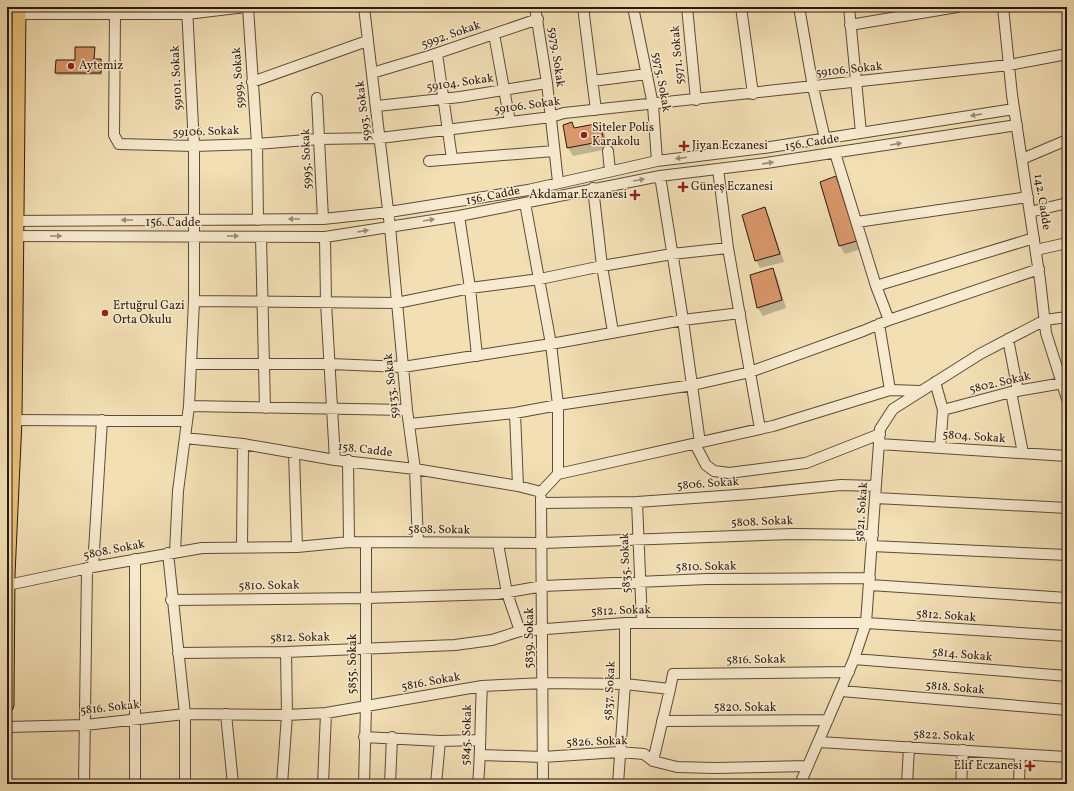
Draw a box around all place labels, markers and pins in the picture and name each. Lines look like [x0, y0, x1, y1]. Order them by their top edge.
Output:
place label: Aytemiz [79, 58, 123, 74]
marker: Aytemiz [66, 61, 76, 71]
place label: Siteler Polis Karakolu [592, 120, 654, 150]
marker: Siteler Polis Karakolu [579, 130, 589, 140]
place label: Jiyan Eczanesi [692, 138, 768, 154]
marker: Jiyan Eczanesi [679, 141, 689, 151]
place label: Güneş Eczanesi [691, 179, 773, 195]
marker: Güneş Eczanesi [678, 182, 688, 192]
place label: Akdamar Eczanesi [529, 187, 627, 203]
marker: Akdamar Eczanesi [630, 190, 640, 200]
place label: Ertuğrul Gazi Orta Okulu [113, 298, 185, 328]
marker: Ertuğrul Gazi Orta Okulu [100, 308, 110, 318]
place label: Elif Eczanesi [954, 758, 1022, 774]
marker: Elif Eczanesi [1025, 761, 1035, 771]

